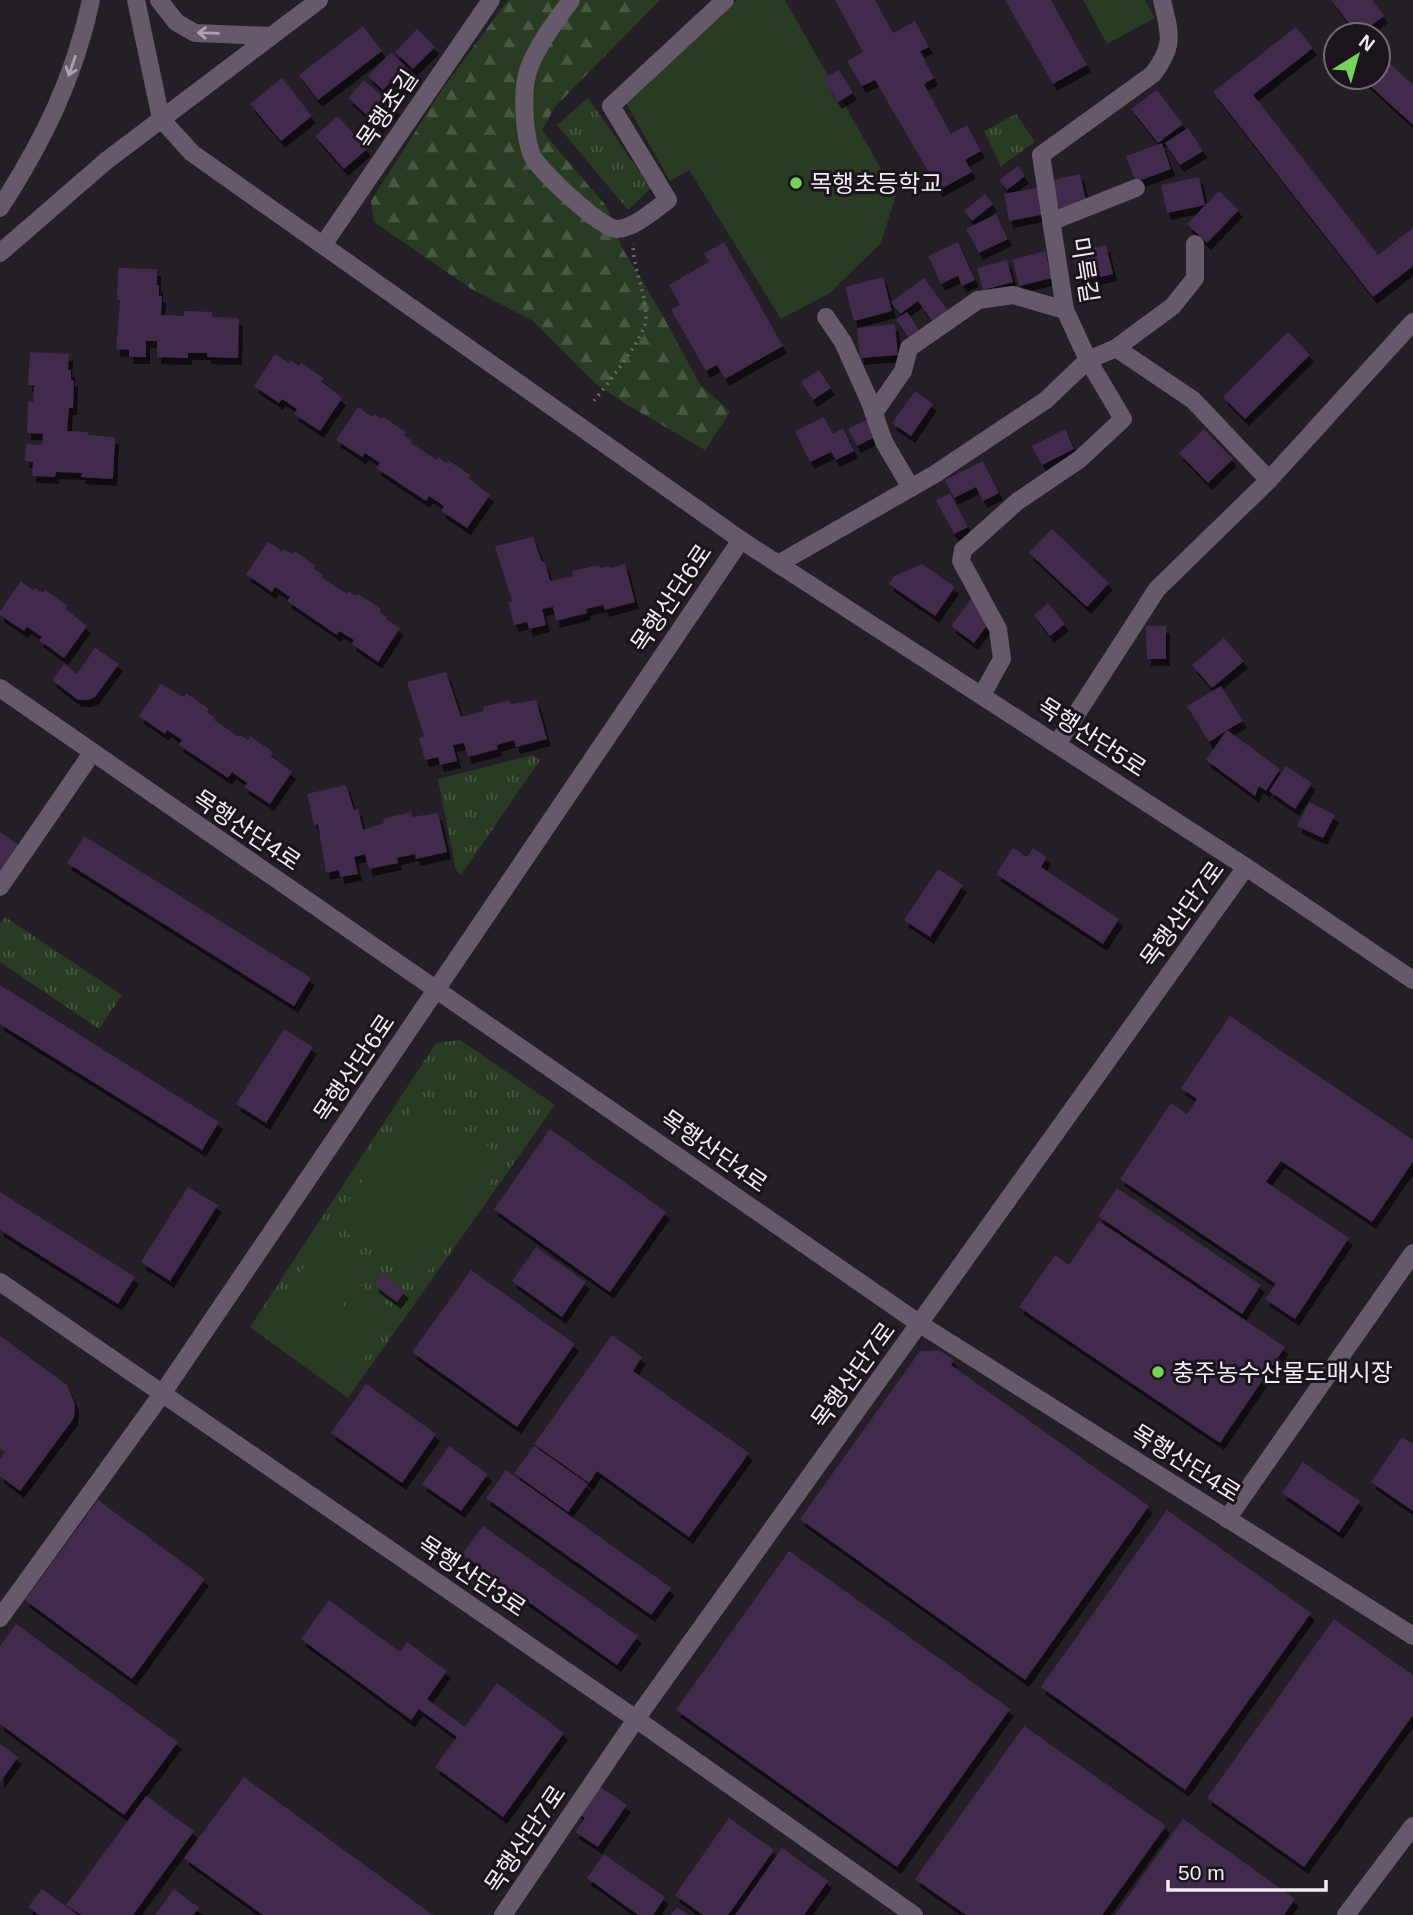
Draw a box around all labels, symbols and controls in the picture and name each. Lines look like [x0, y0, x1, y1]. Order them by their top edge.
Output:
north arrow [1322, 21, 1392, 91]
one-way arrow [197, 27, 220, 40]
text: N [1355, 30, 1379, 55]
one-way arrow [65, 54, 77, 76]
street label: 목행초길 [351, 65, 423, 153]
place label: 목행초등학교 [810, 170, 942, 197]
marker: 목행초등학교 [788, 175, 804, 191]
street label: 미륵길 [1066, 235, 1104, 305]
street label: 목행산단6로 [625, 539, 717, 657]
street label: 목행산단5로 [1033, 692, 1151, 782]
street label: 목행산단4로 [188, 784, 306, 876]
street label: 목행산단7로 [1135, 856, 1229, 972]
street label: 목행산단6로 [308, 1009, 400, 1127]
street label: 목행산단4로 [656, 1104, 772, 1198]
street label: 목행산단7로 [806, 1317, 900, 1433]
place label: 충주농수산물도매시장 [1172, 1359, 1393, 1386]
marker: 충주농수산물도매시장 [1150, 1364, 1166, 1380]
street label: 목행산단4로 [1126, 1419, 1246, 1507]
street label: 목행산단3로 [413, 1530, 531, 1622]
street label: 목행산단7로 [479, 1780, 571, 1898]
scale bar [1168, 1848, 1326, 1892]
text: 50 m [1178, 1861, 1225, 1884]

